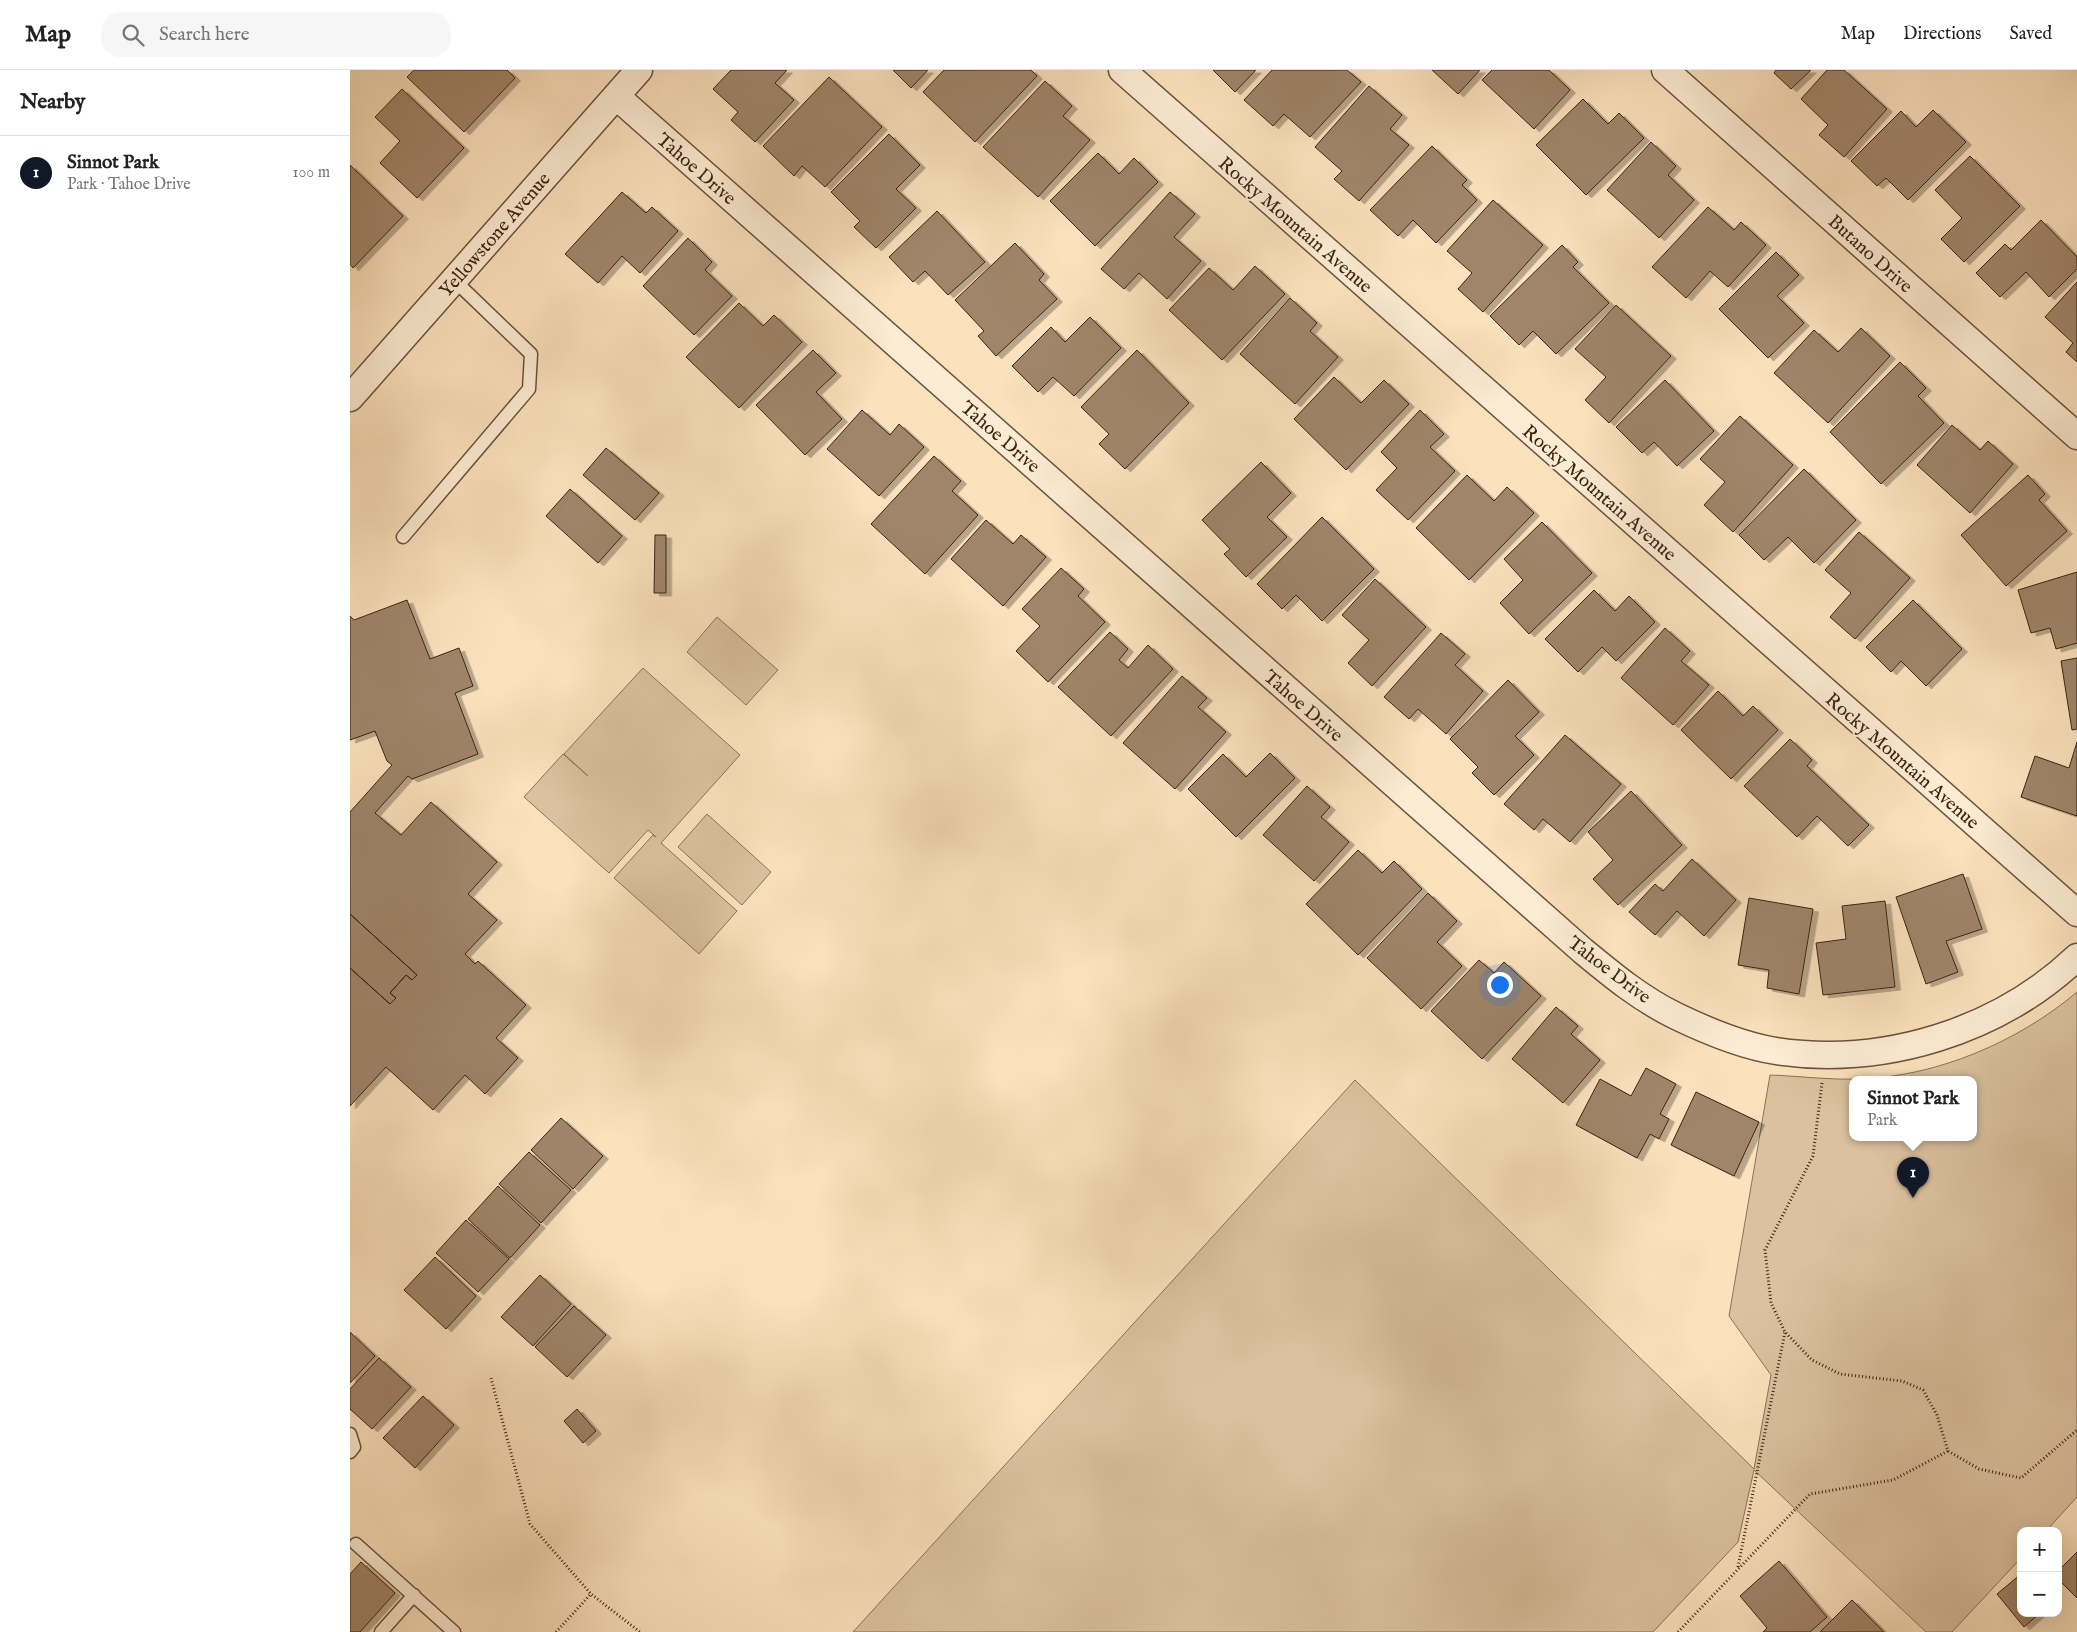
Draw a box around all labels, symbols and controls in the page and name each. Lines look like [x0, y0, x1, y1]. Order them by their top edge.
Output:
search box [101, 12, 451, 57]
text: Map [25, 19, 71, 50]
icon: search [119, 21, 147, 49]
text: Search here [159, 23, 250, 47]
text: Map [1841, 23, 1875, 46]
text: Directions [1903, 23, 1981, 46]
text: Saved [2009, 23, 2052, 46]
text: Nearby [20, 89, 85, 116]
street label: Tahoe Drive [651, 128, 741, 211]
text: Sinnot Park [67, 151, 159, 175]
street label: Rocky Mountain Avenue [1213, 152, 1377, 299]
text: 1 [33, 163, 39, 183]
text: 100 m [293, 163, 330, 183]
street label: Yellowstone Avenue [435, 168, 556, 303]
text: Park · Tahoe Drive [67, 175, 191, 195]
street label: Butano Drive [1822, 210, 1917, 299]
street label: Tahoe Drive [955, 396, 1045, 479]
street label: Rocky Mountain Avenue [1517, 420, 1681, 567]
street label: Tahoe Drive [1258, 665, 1348, 748]
street label: Rocky Mountain Avenue [1820, 688, 1984, 835]
street label: Tahoe Drive [1562, 932, 1655, 1010]
your location [1487, 972, 1513, 998]
popup [1849, 1076, 1977, 1141]
text: Sinnot Park [1867, 1087, 1959, 1111]
text: Park [1867, 1111, 1897, 1131]
pin: 1 [1897, 1157, 1929, 1198]
map controls [2017, 1527, 2062, 1617]
button: + [2017, 1527, 2062, 1572]
button: − [2017, 1572, 2062, 1617]

